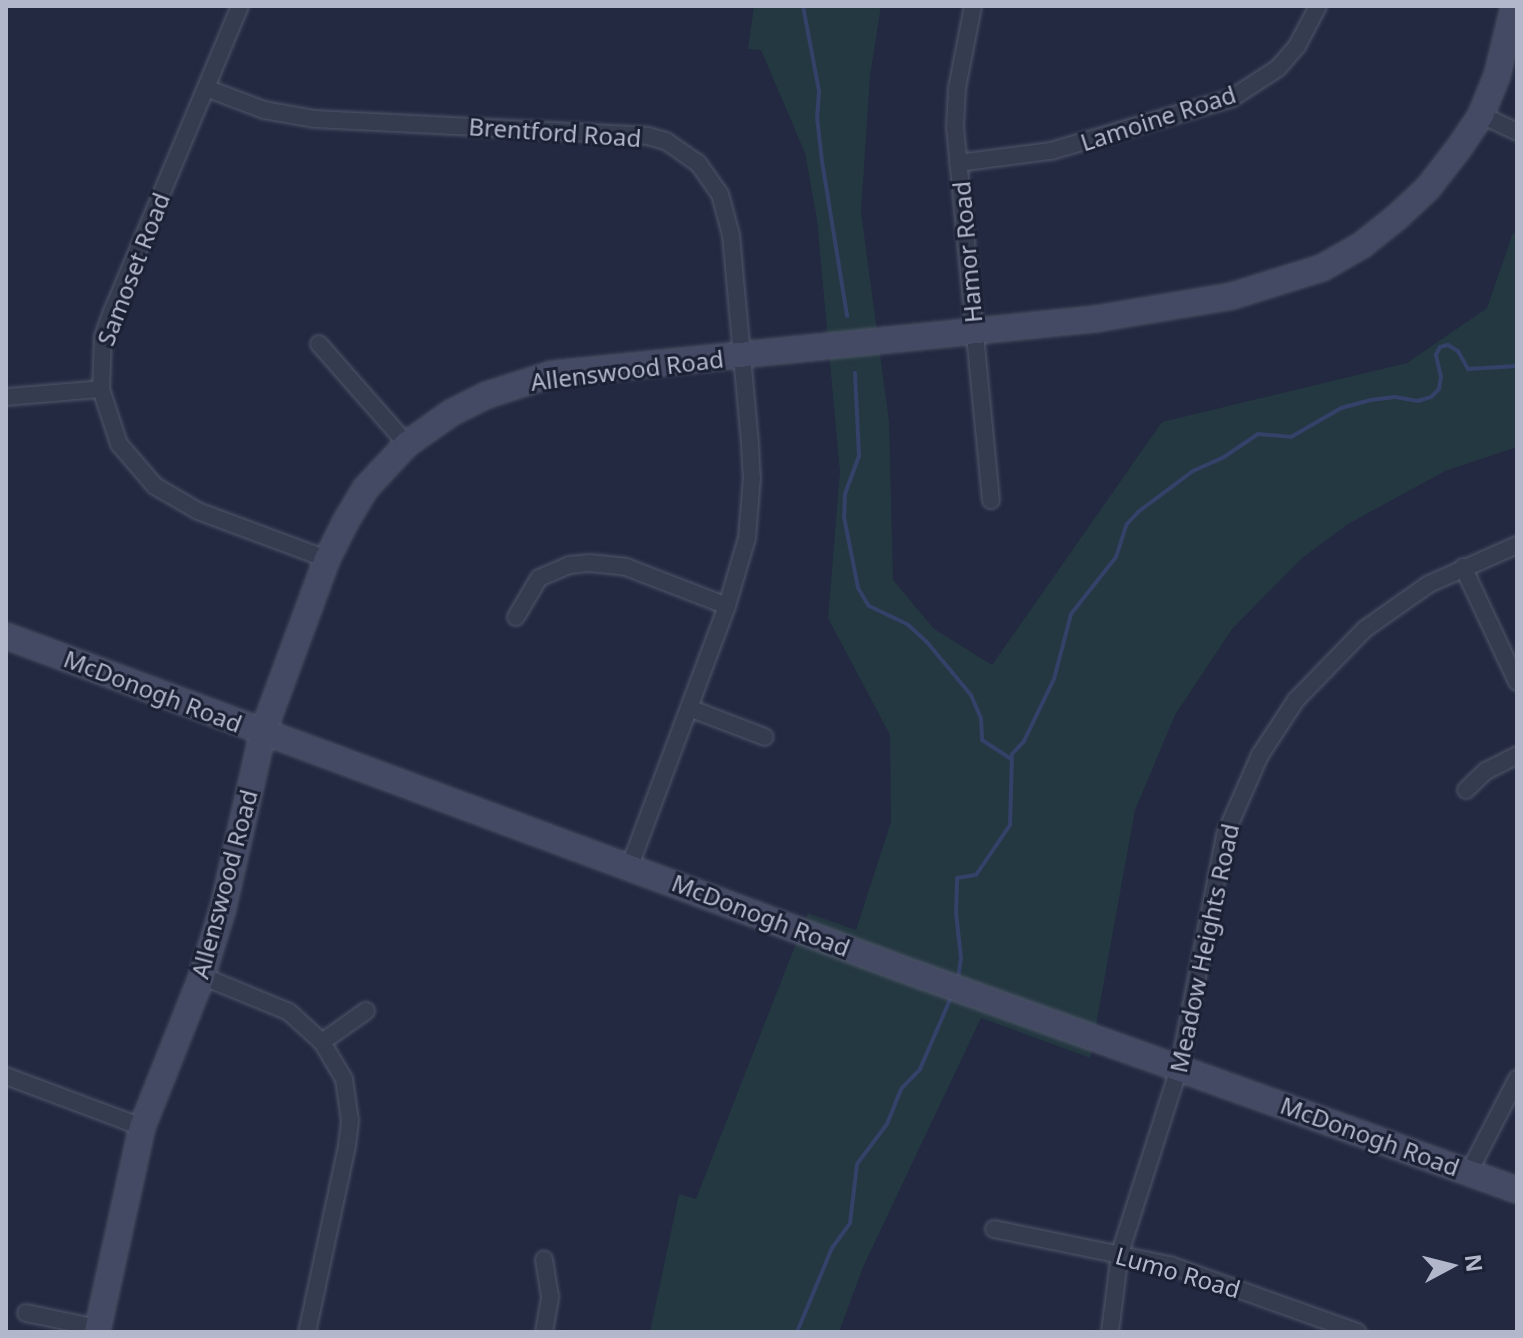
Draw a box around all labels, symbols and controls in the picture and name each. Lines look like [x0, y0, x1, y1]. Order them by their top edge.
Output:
street label: Lamoine Road [1077, 79, 1239, 157]
street label: Brentford Road [468, 112, 642, 152]
street label: Hamor Road [946, 180, 988, 324]
street label: Samoset Road [91, 189, 175, 349]
street label: Allenswood Road [529, 344, 725, 396]
street label: McDonogh Road [60, 644, 246, 738]
street label: Allenswood Road [185, 787, 263, 981]
street label: Meadow Heights Road [1164, 821, 1244, 1075]
street label: McDonogh Road [668, 868, 854, 962]
street label: McDonogh Road [1277, 1090, 1463, 1182]
north arrow [1411, 1226, 1491, 1306]
street label: Lumo Road [1112, 1240, 1244, 1304]
text: N [1459, 1252, 1491, 1274]

